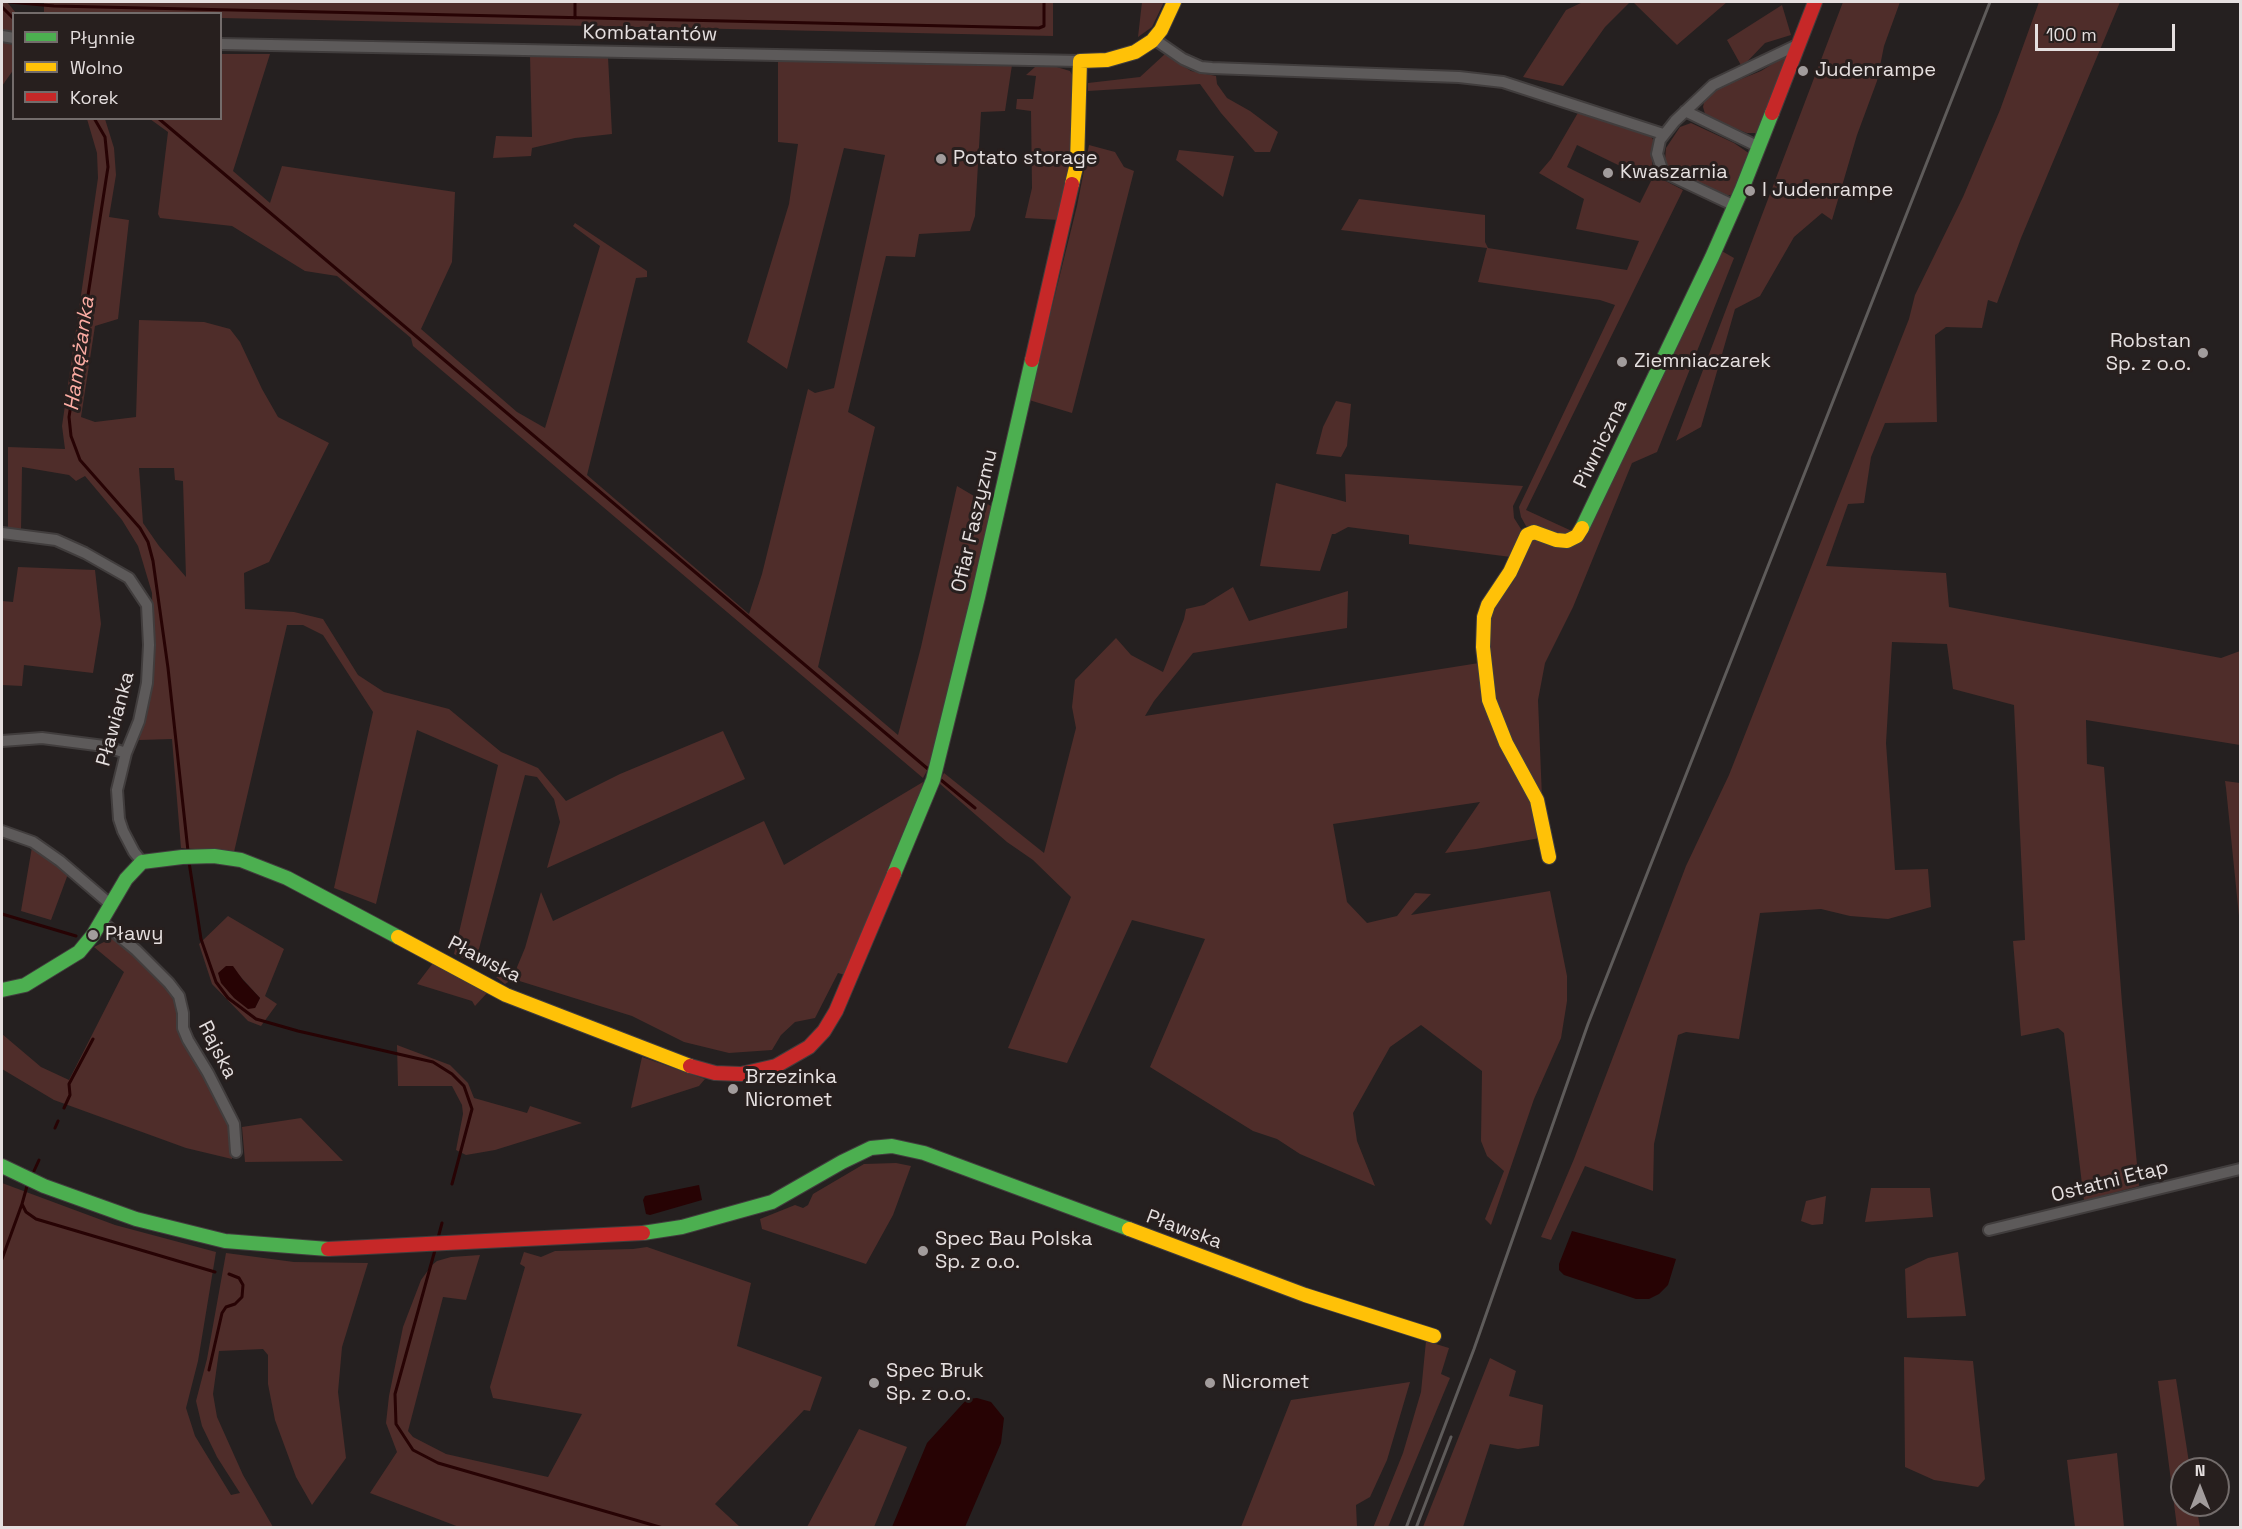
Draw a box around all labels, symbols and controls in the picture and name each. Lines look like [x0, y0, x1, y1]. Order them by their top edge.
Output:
legend [12, 12, 222, 120]
scale bar [2038, 12, 2178, 50]
street label: Kombatantów [582, 21, 718, 47]
text: 100 m [2046, 23, 2097, 46]
text: Płynnie [70, 26, 135, 49]
text: Wolno [70, 56, 123, 79]
place label: Judenrampe [1815, 59, 1936, 83]
marker: Judenrampe [1796, 64, 1810, 78]
text: Korek [70, 86, 119, 109]
place label: Potato storage [953, 147, 1098, 171]
marker: Potato storage [934, 152, 948, 166]
place label: Kwaszarnia [1620, 161, 1728, 185]
marker: Kwaszarnia [1601, 166, 1615, 180]
place label: I Judenrampe [1762, 179, 1893, 203]
marker: I Judenrampe [1743, 184, 1757, 198]
water label: Hamężanka [60, 295, 100, 413]
place label: Robstan Sp. z o.o. [2106, 330, 2191, 377]
marker: Robstan Sp. z o.o. [2196, 346, 2210, 360]
place label: Ziemniaczarek [1634, 350, 1771, 374]
marker: Ziemniaczarek [1615, 355, 1629, 369]
street label: Piwniczna [1569, 396, 1633, 492]
street label: Ofiar Faszyzmu [947, 447, 1003, 595]
street label: Pławianka [92, 669, 140, 769]
place label: Pławy [105, 923, 164, 947]
marker: Pławy [86, 928, 100, 942]
street label: Pławska [443, 931, 525, 989]
street label: Rajska [192, 1017, 242, 1083]
place label: Brzezinka Nicromet [745, 1066, 837, 1113]
marker: Brzezinka Nicromet [726, 1082, 740, 1096]
street label: Ostatni Etap [2049, 1156, 2171, 1208]
street label: Pławska [1143, 1205, 1225, 1255]
place label: Spec Bau Polska Sp. z o.o. [935, 1228, 1092, 1275]
marker: Spec Bau Polska Sp. z o.o. [916, 1244, 930, 1258]
place label: Spec Bruk Sp. z o.o. [886, 1360, 984, 1407]
place label: Nicromet [1222, 1371, 1310, 1395]
marker: Spec Bruk Sp. z o.o. [867, 1376, 881, 1390]
marker: Nicromet [1203, 1376, 1217, 1390]
north arrow [2170, 1457, 2230, 1517]
text: N [2195, 1460, 2205, 1481]

